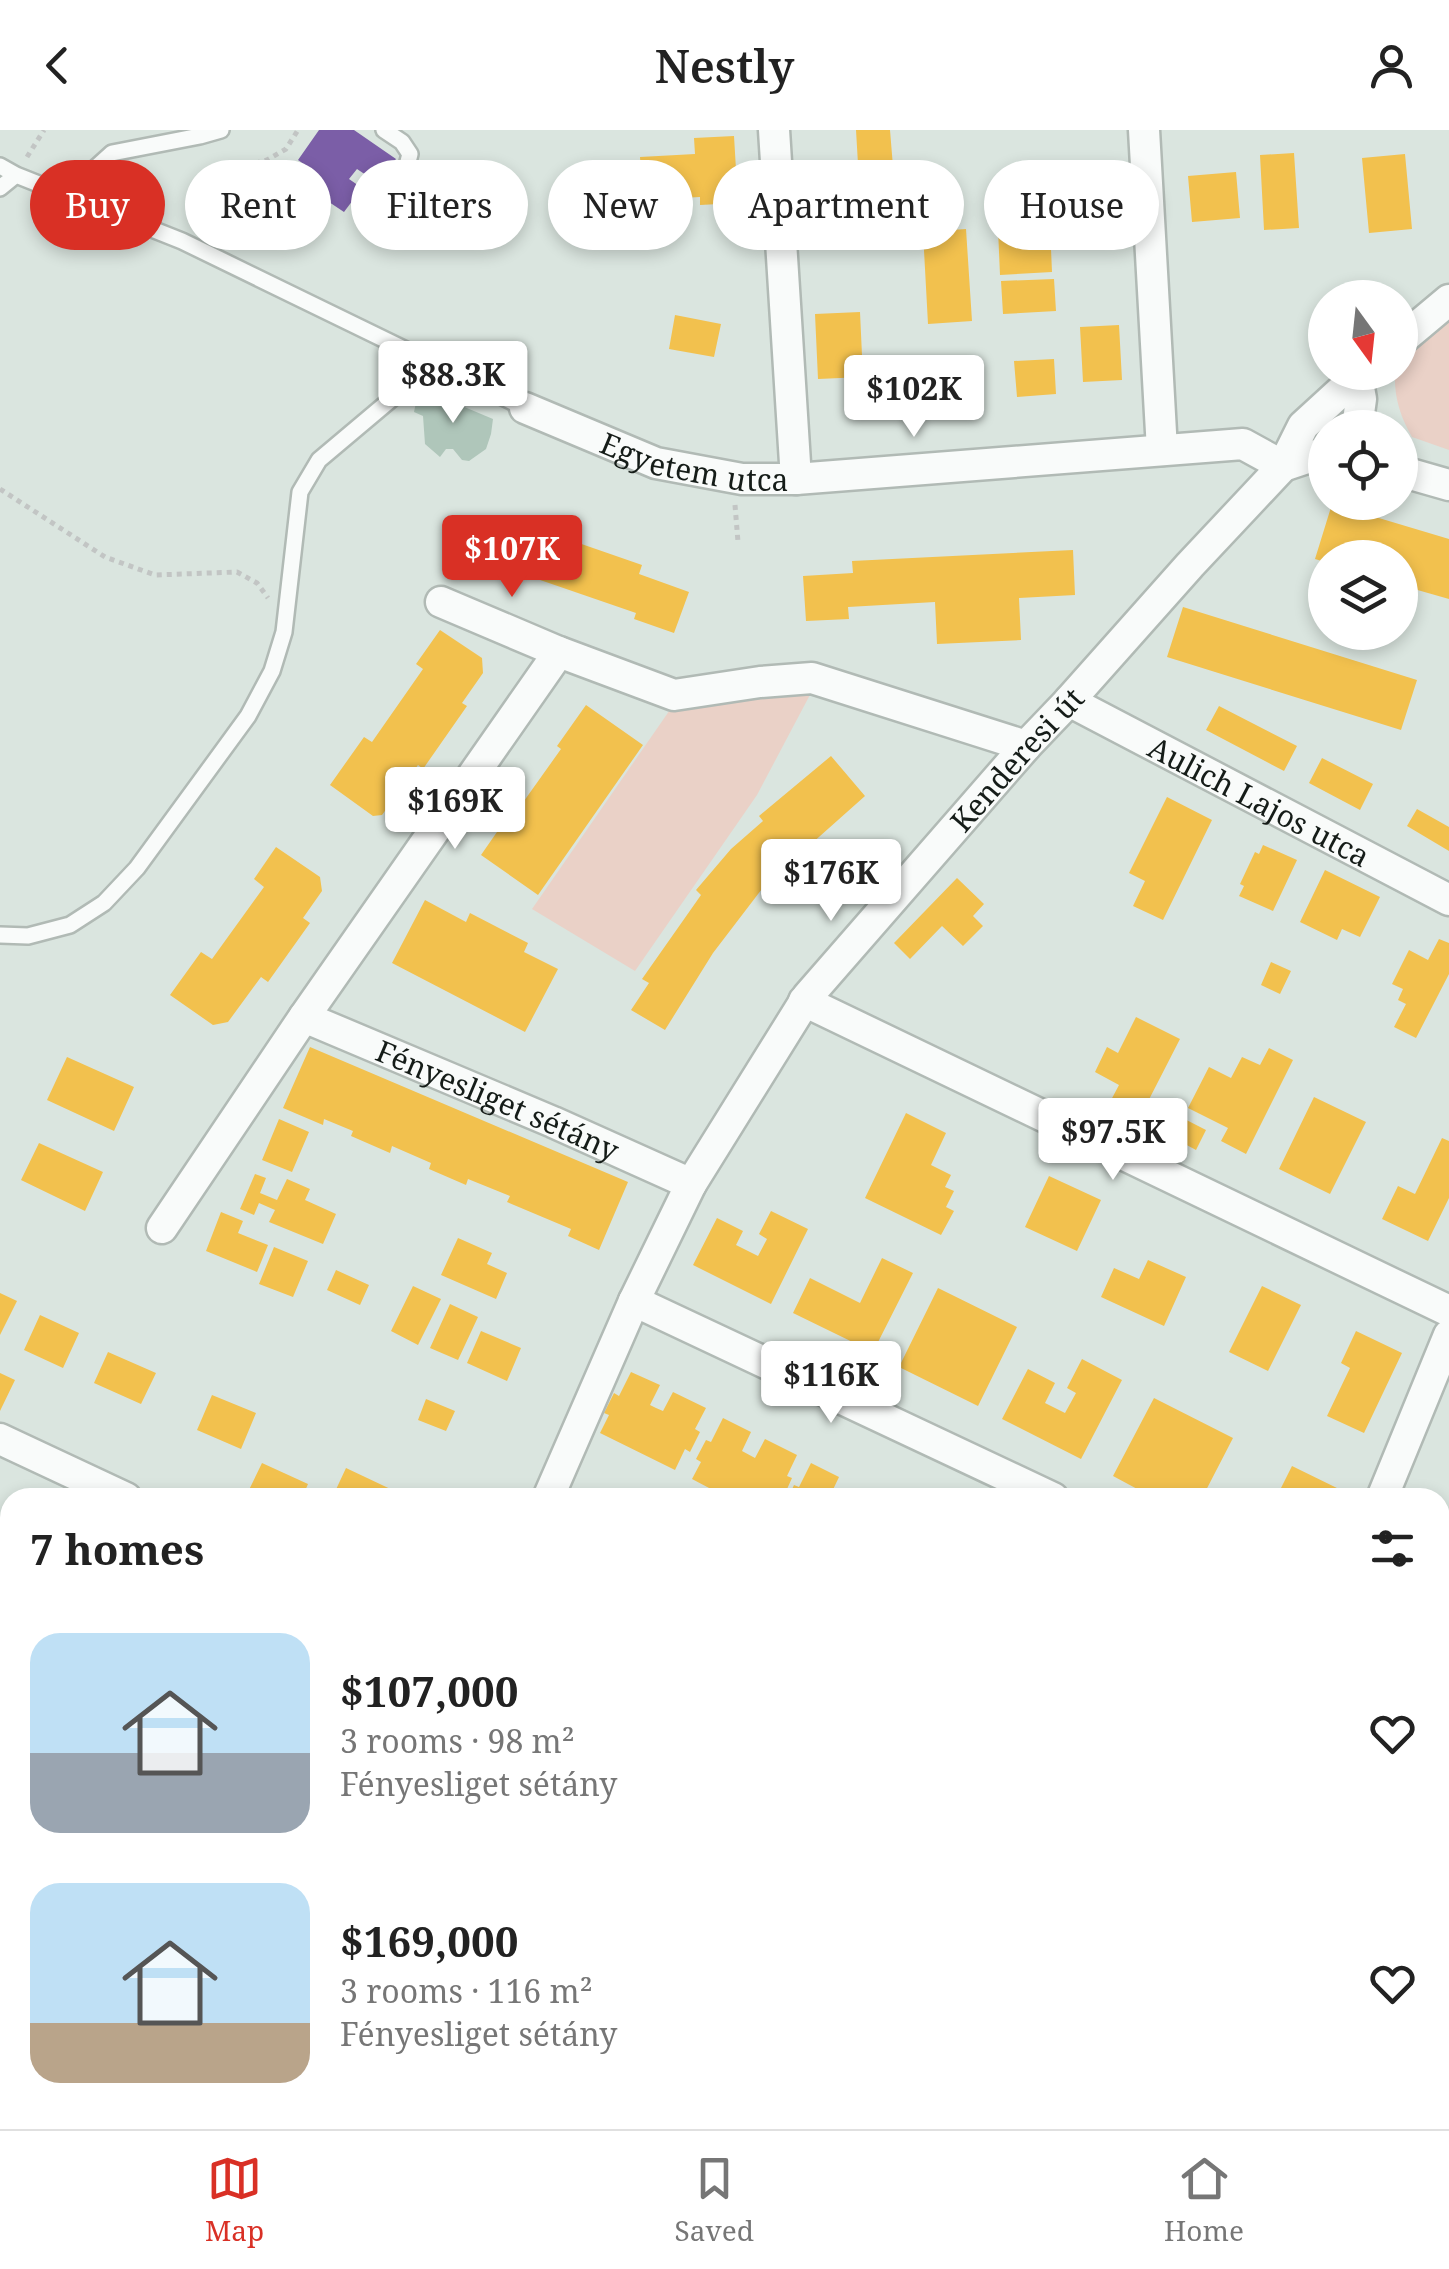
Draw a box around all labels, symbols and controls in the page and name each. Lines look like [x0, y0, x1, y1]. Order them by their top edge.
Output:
text: Nestly [655, 35, 794, 96]
icon: back [30, 38, 85, 93]
icon: person [1364, 38, 1419, 93]
chip: Buy [30, 160, 165, 250]
chip: Rent [185, 160, 331, 250]
chip: Filters [351, 160, 528, 250]
chip: New [548, 160, 693, 250]
chip: Apartment [713, 160, 964, 250]
chip: House [984, 160, 1159, 250]
north arrow [1308, 280, 1418, 390]
map controls [1308, 280, 1418, 650]
pin: $88.3K [372, 341, 534, 426]
text: $88.3K [400, 352, 506, 395]
pin: $102K [844, 355, 984, 440]
text: $102K [866, 366, 962, 409]
button: locate [1308, 410, 1418, 520]
street label: Egyetem utca [595, 422, 788, 500]
pin: $107K [442, 515, 582, 600]
text: $107K [464, 526, 560, 569]
button: layers [1308, 540, 1418, 650]
street label: Kenderesi út [940, 678, 1092, 840]
street label: Aulich Lajos utca [1142, 726, 1377, 876]
pin: $169K [385, 767, 525, 852]
text: $169K [407, 778, 503, 821]
pin: $176K [761, 839, 901, 924]
text: $176K [783, 850, 879, 893]
street label: Fényesliget sétány [370, 1029, 626, 1170]
pin: $97.5K [1032, 1098, 1194, 1183]
text: $97.5K [1060, 1109, 1166, 1152]
pin: $116K [761, 1341, 901, 1426]
text: $116K [783, 1352, 879, 1395]
text: 7 homes [30, 1520, 204, 1577]
icon: filters [1365, 1521, 1420, 1576]
text: $107,000 [340, 1662, 518, 1719]
icon: home [110, 1673, 230, 1793]
icon: heart [1365, 1706, 1420, 1761]
text: 3 rooms · 98 m² [340, 1719, 575, 1762]
text: Fényesliget sétány [340, 1762, 617, 1805]
text: $169,000 [340, 1912, 518, 1969]
icon: home [110, 1923, 230, 2043]
icon: heart [1365, 1956, 1420, 2011]
text: 3 rooms · 116 m² [340, 1969, 593, 2012]
text: Fényesliget sétány [340, 2012, 617, 2055]
tab: Map [205, 2151, 264, 2249]
tab: Saved [675, 2151, 754, 2249]
tab: Home [1164, 2151, 1244, 2249]

